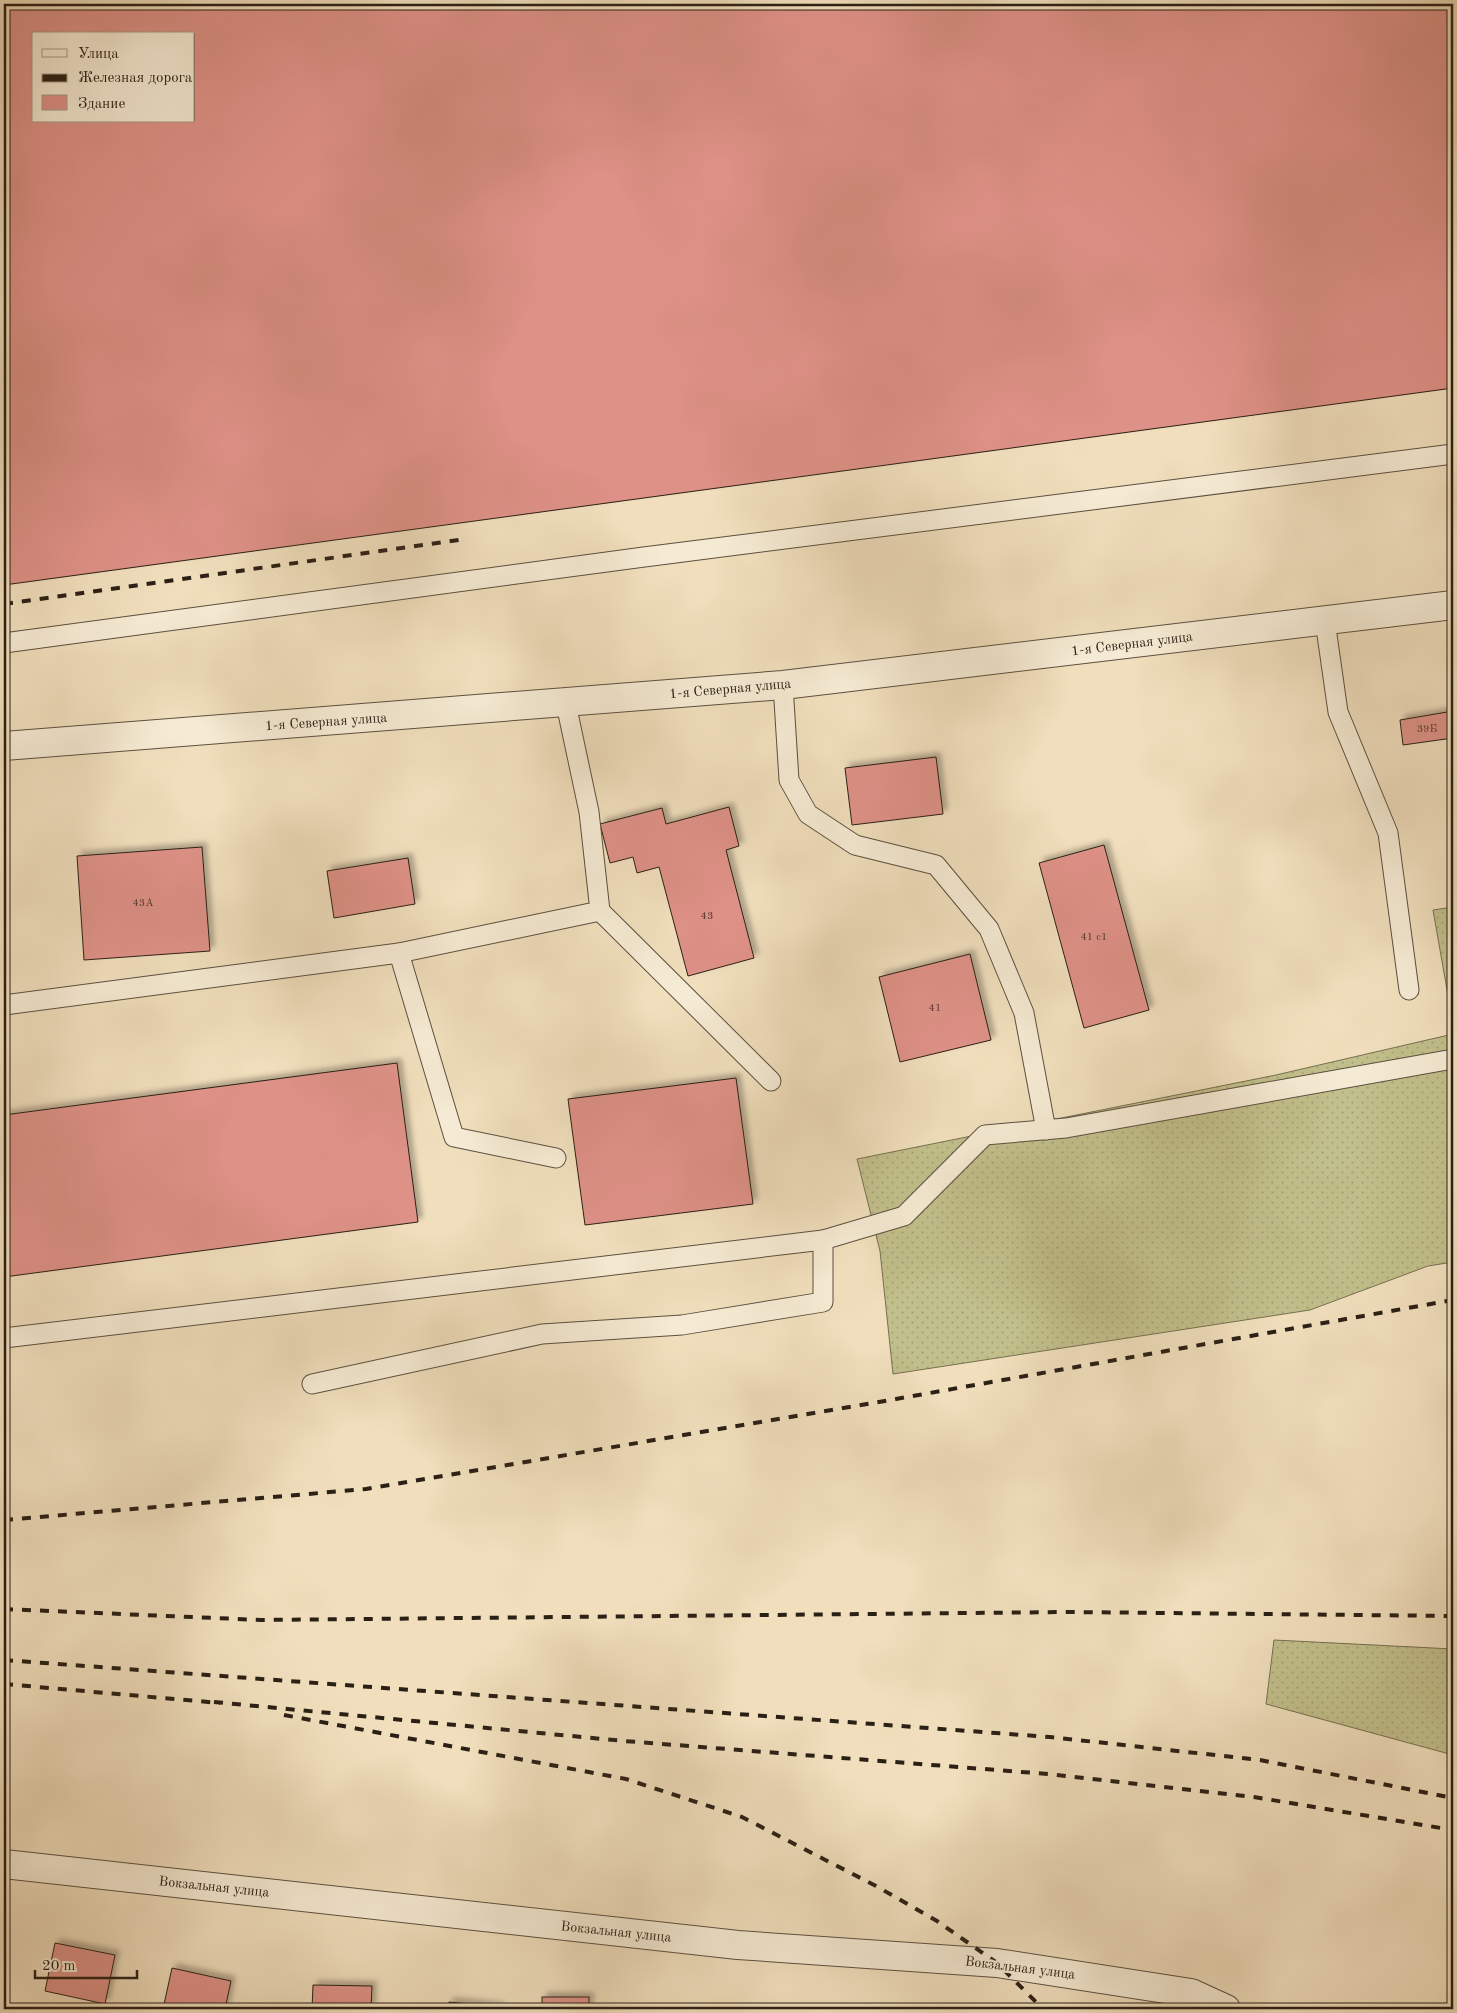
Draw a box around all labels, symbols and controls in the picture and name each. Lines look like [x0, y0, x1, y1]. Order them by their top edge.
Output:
legend [32, 32, 195, 122]
text: Улица [78, 47, 119, 62]
text: Железная дорога [78, 71, 193, 86]
text: Здание [78, 97, 125, 112]
street label: 1-я Северная улица [1070, 630, 1194, 658]
street label: 1-я Северная улица [668, 677, 792, 701]
street label: 1-я Северная улица [264, 711, 388, 733]
house number: 39Б [1417, 724, 1437, 735]
house number: 43А [132, 898, 154, 909]
house number: 43 [701, 911, 713, 922]
house number: 41 с1 [1080, 932, 1108, 943]
house number: 41 [929, 1003, 941, 1014]
street label: Вокзальная улица [158, 1874, 270, 1900]
street label: Вокзальная улица [560, 1919, 672, 1945]
scale bar [35, 1948, 138, 1980]
street label: Вокзальная улица [964, 1954, 1076, 1982]
text: 20 m [42, 1959, 76, 1974]

